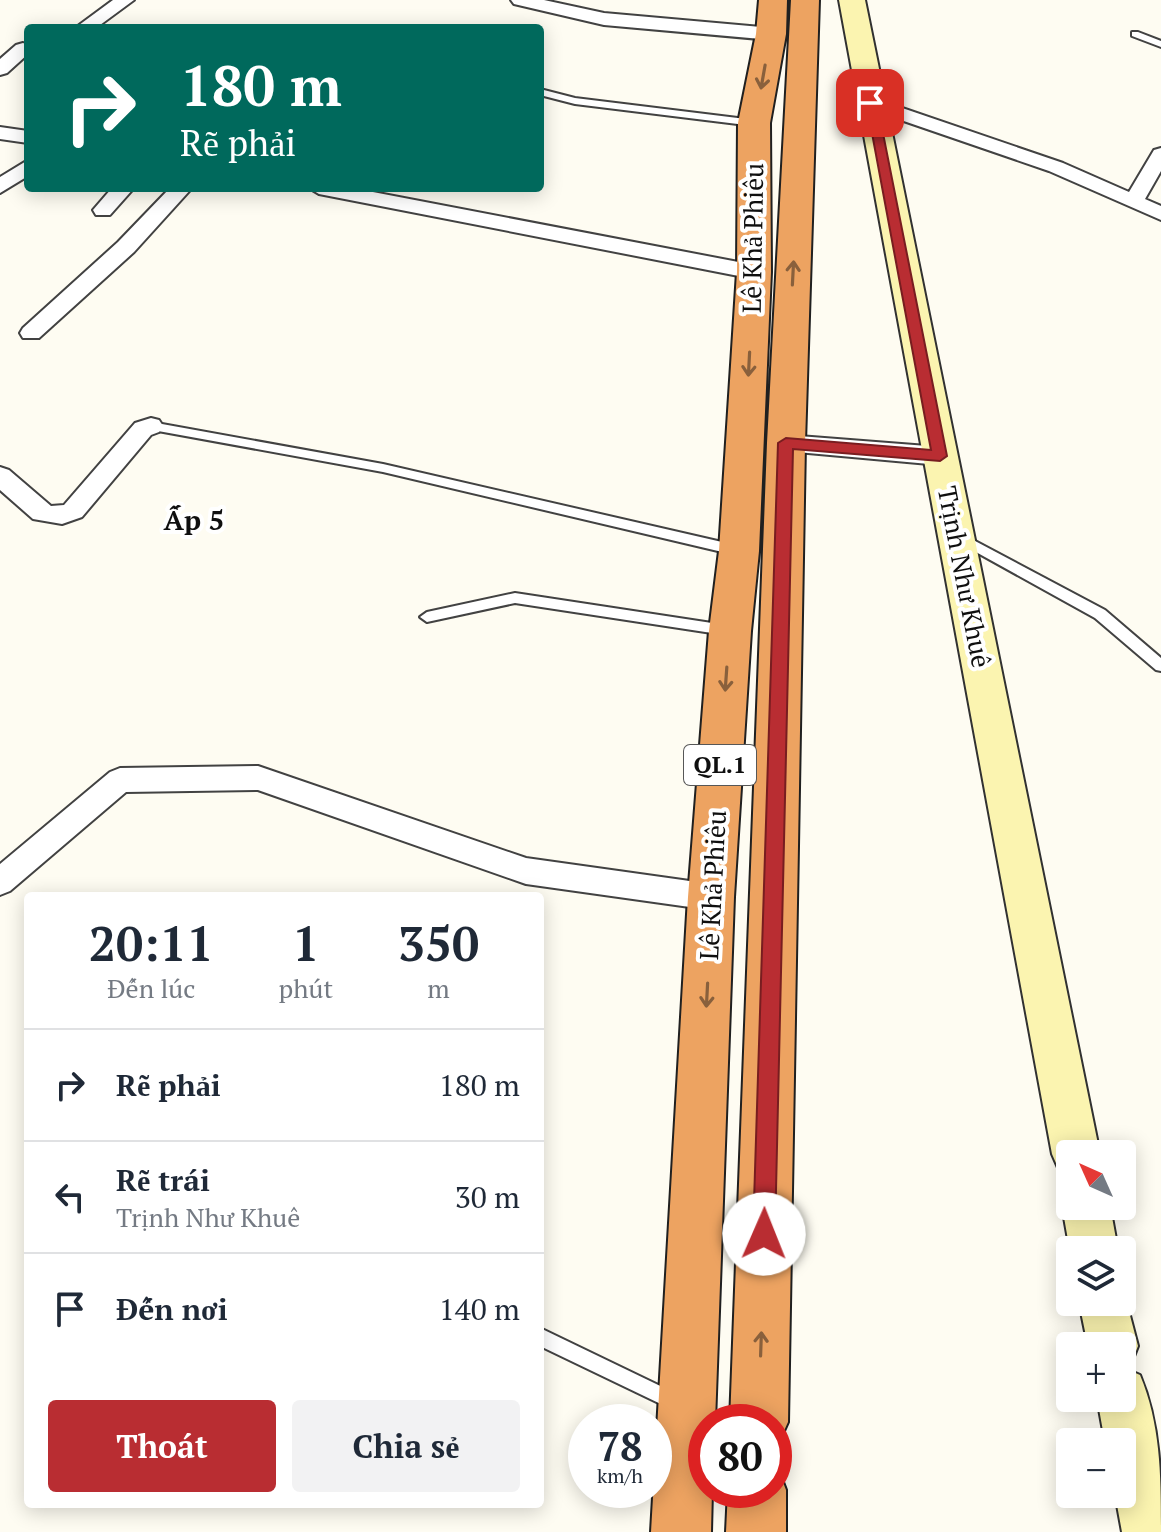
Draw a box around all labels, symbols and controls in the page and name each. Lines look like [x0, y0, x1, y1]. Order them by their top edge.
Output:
text: 180 m [180, 48, 342, 122]
icon: right [48, 56, 152, 160]
one-way arrow [755, 64, 770, 89]
pin [836, 69, 904, 137]
icon: arrive [848, 81, 892, 125]
text: Rẽ phải [180, 119, 296, 166]
street label: Lê Khả Phiêu [734, 163, 770, 313]
one-way arrow [786, 260, 801, 287]
one-way arrow [742, 350, 757, 377]
street label: Trịnh Như Khuê [931, 483, 999, 671]
district label: Ấp 5 [164, 501, 224, 538]
one-way arrow [718, 665, 733, 692]
road number: QL.1 [684, 745, 756, 785]
street label: Lê Khả Phiêu [691, 809, 733, 961]
text: 20:11 [89, 911, 214, 975]
text: 1 [292, 911, 319, 975]
text: 350 [398, 911, 479, 975]
text: Đến lúc [107, 971, 195, 1005]
text: phút [278, 971, 333, 1005]
text: m [427, 971, 450, 1005]
one-way arrow [699, 981, 714, 1008]
icon: right [48, 1063, 92, 1107]
text: Rẽ phải [116, 1065, 221, 1105]
text: 180 m [439, 1065, 520, 1105]
north arrow [1056, 1140, 1136, 1220]
map controls [1056, 1140, 1136, 1508]
text: Rẽ trái [116, 1160, 210, 1200]
icon: left [48, 1175, 92, 1219]
text: 30 m [455, 1177, 520, 1217]
position arrow [722, 1192, 806, 1276]
text: Trịnh Như Khuê [116, 1200, 300, 1234]
button: layers [1056, 1236, 1136, 1316]
icon: arrive [48, 1287, 92, 1331]
text: Đến nơi [116, 1289, 228, 1329]
text: 140 m [439, 1289, 520, 1329]
one-way arrow [754, 1331, 769, 1358]
button: + [1056, 1332, 1136, 1412]
button: Thoát [48, 1400, 276, 1492]
button: Chia sẻ [292, 1400, 520, 1492]
speed limit sign: 80 [688, 1404, 792, 1508]
text: 78 [597, 1419, 643, 1472]
button: − [1056, 1428, 1136, 1508]
text: km/h [597, 1462, 643, 1489]

